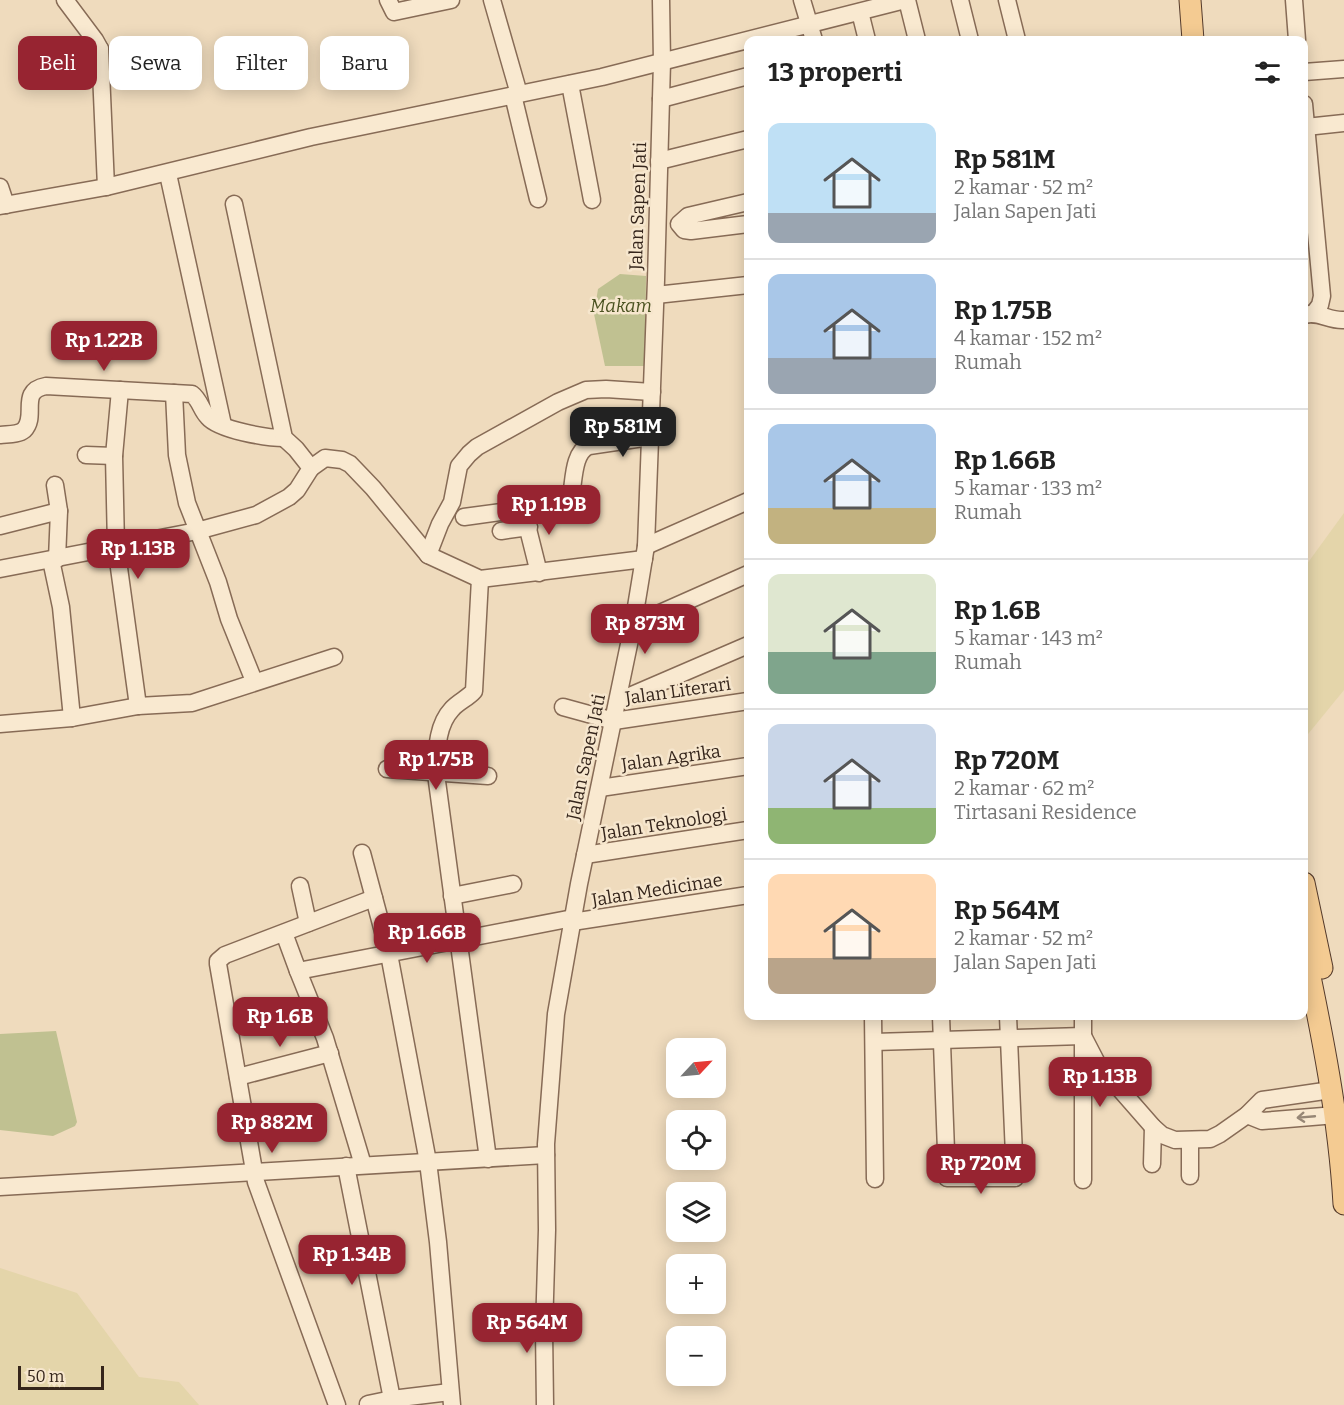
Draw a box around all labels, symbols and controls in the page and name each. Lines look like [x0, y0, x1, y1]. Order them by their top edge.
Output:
chip: Beli [18, 36, 97, 90]
chip: Sewa [109, 36, 202, 90]
chip: Filter [214, 36, 308, 90]
chip: Baru [320, 36, 409, 90]
icon: filters [1251, 56, 1284, 89]
text: 13 properti [768, 57, 902, 88]
street label: Jalan Sapen Jati [625, 142, 651, 271]
text: Rp 581M [954, 144, 1055, 175]
icon: home [816, 147, 888, 219]
text: 2 kamar · 52 m² [954, 175, 1093, 199]
text: Jalan Sapen Jati [954, 199, 1097, 223]
park label: Makam [590, 295, 652, 317]
text: Rp 1.75B [954, 295, 1052, 326]
icon: home [816, 298, 888, 370]
pin: Rp 1.22B [42, 321, 166, 372]
text: 4 kamar · 152 m² [954, 326, 1102, 350]
text: Rp 1.22B [65, 328, 143, 352]
text: Rumah [954, 350, 1022, 374]
pin: Rp 581M [568, 407, 678, 458]
text: Rp 581M [584, 414, 662, 438]
text: Rp 1.66B [954, 445, 1056, 476]
icon: home [816, 448, 888, 520]
text: 5 kamar · 133 m² [954, 476, 1102, 500]
pin: Rp 1.19B [487, 485, 611, 536]
text: Rp 1.19B [511, 492, 587, 516]
text: Rumah [954, 500, 1022, 524]
pin: Rp 1.13B [76, 529, 200, 580]
text: Rp 1.13B [101, 536, 175, 560]
text: Rp 1.6B [954, 595, 1041, 626]
icon: home [816, 598, 888, 670]
pin: Rp 873M [590, 604, 700, 655]
text: Rp 873M [605, 611, 685, 635]
text: 5 kamar · 143 m² [954, 626, 1103, 650]
text: Rumah [954, 650, 1022, 674]
street label: Jalan Literari [623, 673, 732, 709]
street label: Jalan Sapen Jati [562, 692, 610, 823]
pin: Rp 1.75B [374, 740, 498, 791]
street label: Jalan Agrika [619, 740, 722, 776]
text: Rp 720M [954, 745, 1059, 776]
text: Rp 1.75B [398, 747, 474, 771]
icon: home [816, 748, 888, 820]
text: 2 kamar · 62 m² [954, 776, 1094, 800]
text: Tirtasani Residence [954, 800, 1137, 824]
street label: Jalan Teknologi [599, 803, 728, 845]
street label: Jalan Medicinae [589, 869, 724, 911]
text: Rp 564M [954, 895, 1060, 926]
icon: home [816, 898, 888, 970]
pin: Rp 1.66B [365, 913, 489, 964]
text: Rp 1.66B [388, 920, 466, 944]
text: 2 kamar · 52 m² [954, 926, 1093, 950]
text: Jalan Sapen Jati [954, 950, 1097, 974]
pin: Rp 1.6B [225, 997, 335, 1048]
text: Rp 1.6B [247, 1004, 313, 1028]
north arrow [666, 1038, 726, 1098]
map controls [666, 1038, 726, 1386]
pin: Rp 1.13B [1038, 1057, 1162, 1108]
text: Rp 1.13B [1063, 1064, 1137, 1088]
pin: Rp 882M [217, 1103, 327, 1154]
text: Rp 882M [231, 1110, 313, 1134]
button: locate [666, 1110, 726, 1170]
one-way arrow [1297, 1112, 1317, 1123]
pin: Rp 720M [926, 1144, 1036, 1195]
text: Rp 720M [940, 1151, 1022, 1175]
button: layers [666, 1182, 726, 1242]
pin: Rp 1.34B [290, 1235, 414, 1286]
text: Rp 1.34B [312, 1242, 392, 1266]
button: + [666, 1254, 726, 1314]
pin: Rp 564M [472, 1303, 582, 1354]
text: Rp 564M [486, 1310, 568, 1334]
button: − [666, 1326, 726, 1386]
scale bar [18, 1363, 104, 1390]
text: 50 m [27, 1367, 64, 1386]

